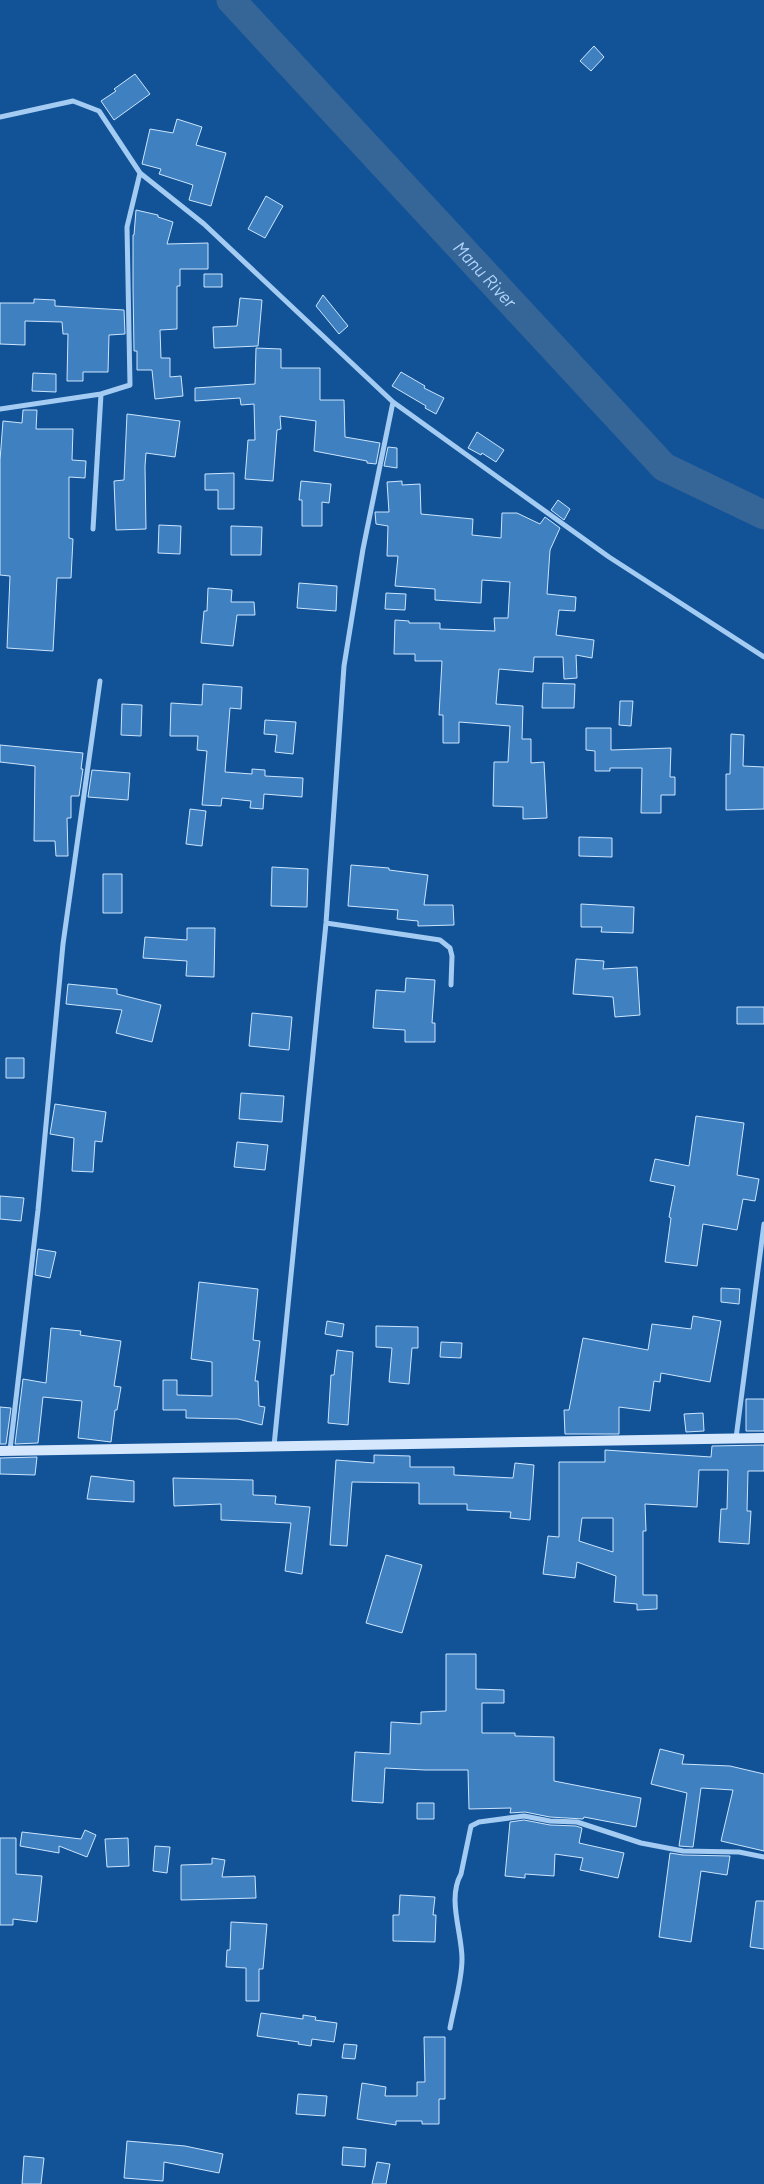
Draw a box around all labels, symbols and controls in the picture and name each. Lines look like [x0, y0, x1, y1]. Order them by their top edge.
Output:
water label: Manu River [449, 236, 522, 313]

